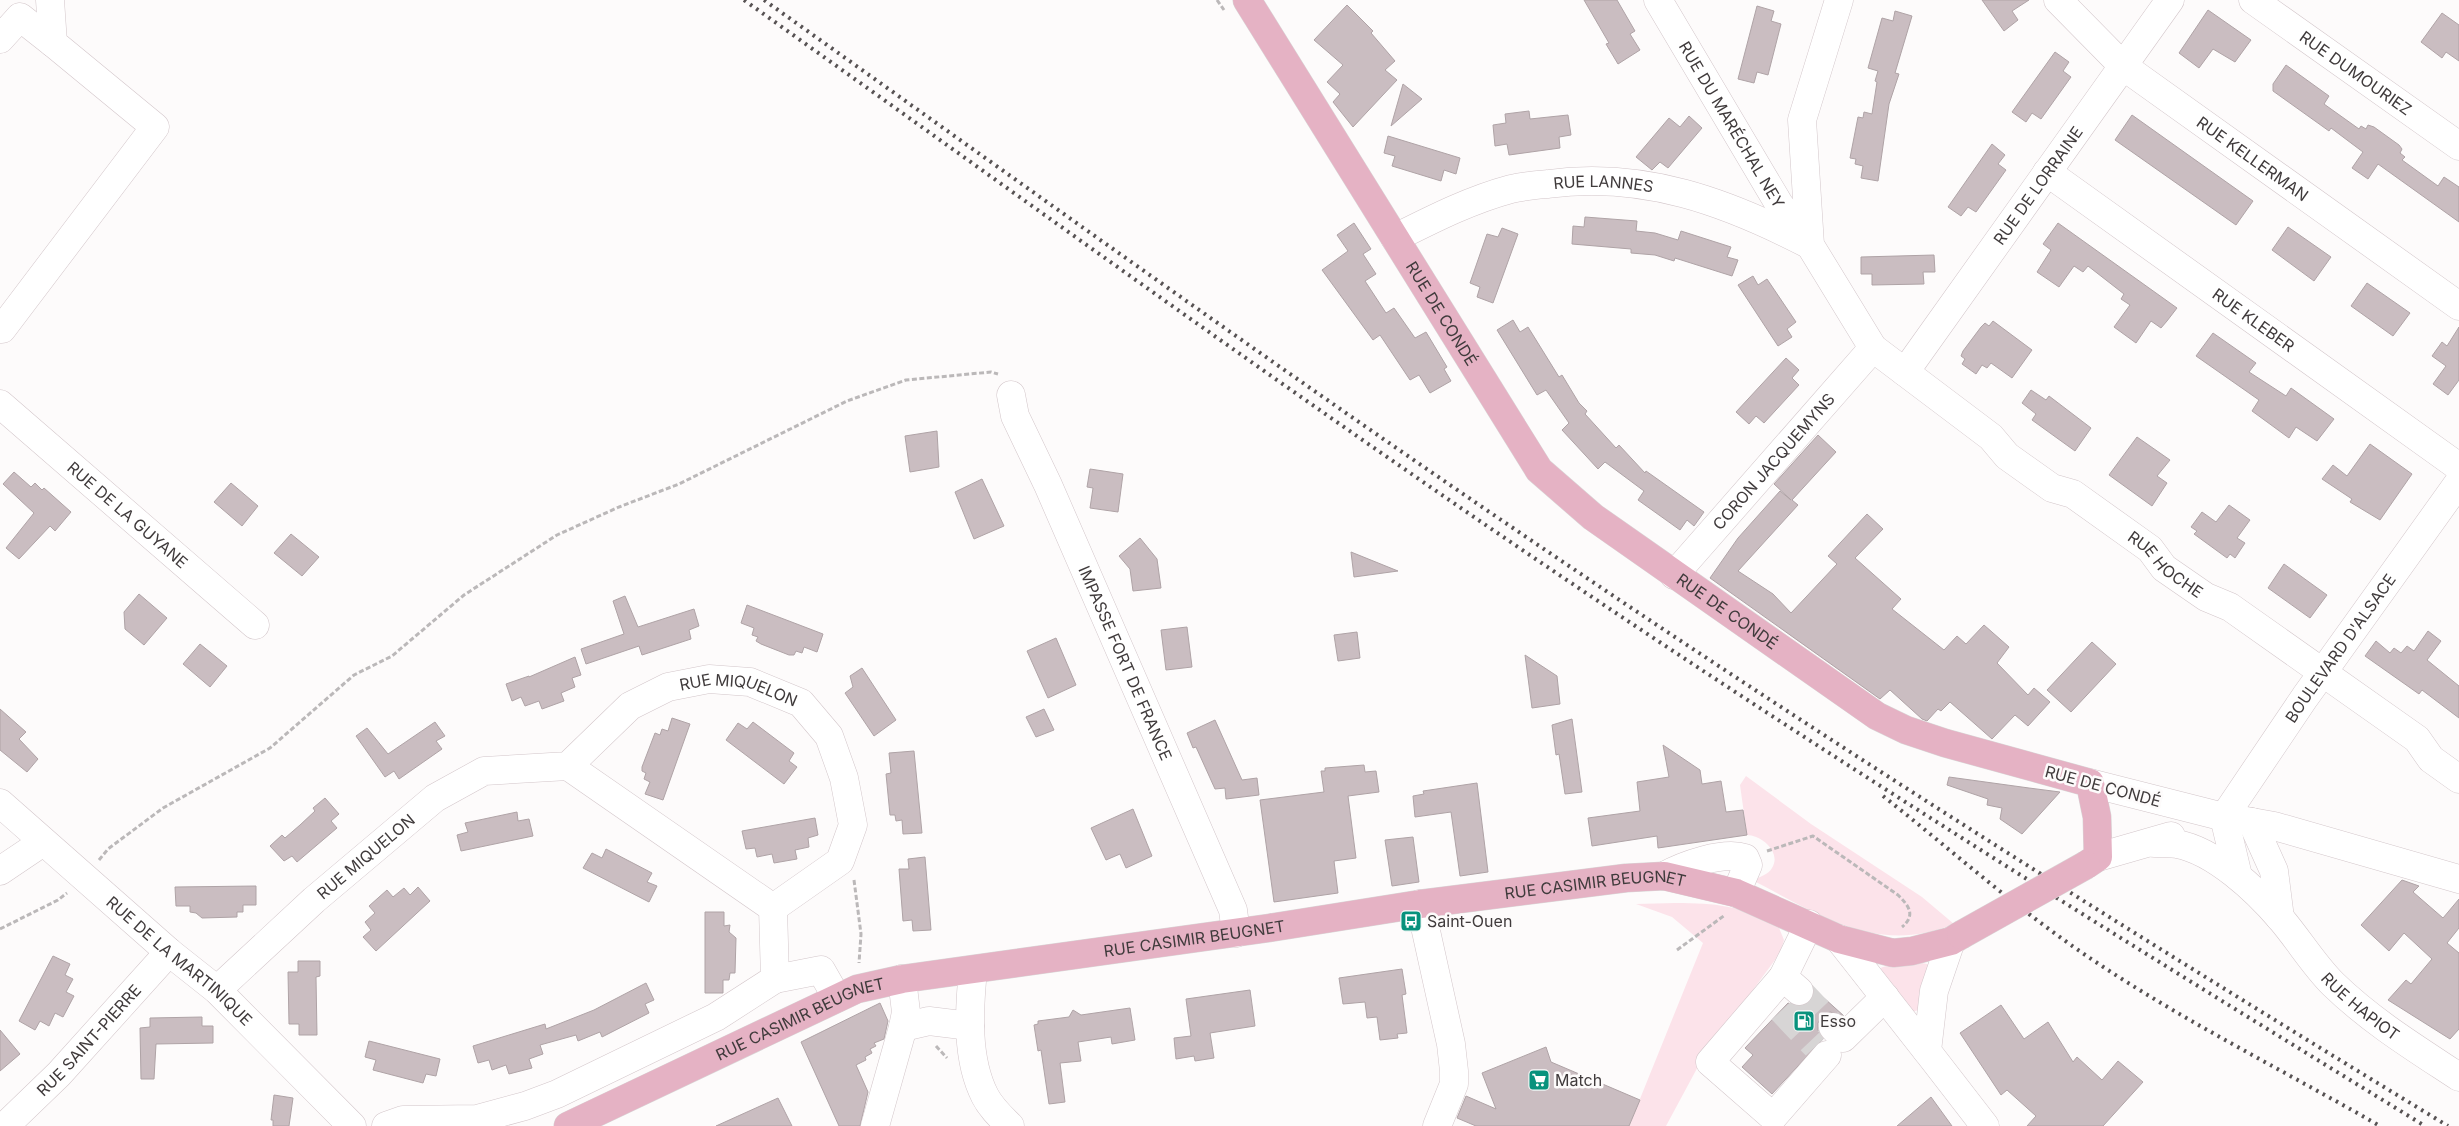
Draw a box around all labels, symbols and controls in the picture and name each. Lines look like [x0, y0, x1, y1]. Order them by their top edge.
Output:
street label: RUE DUMOURIEZ [2296, 26, 2416, 119]
street label: RUE DU MARÉCHAL NEY [1675, 38, 1789, 212]
street label: RUE KELLERMAN [2193, 112, 2312, 205]
street label: RUE DE LORRAINE [1989, 122, 2087, 248]
street label: RUE LANNES [1552, 171, 1655, 196]
street label: RUE DE CONDÉ [1402, 258, 1482, 369]
street label: RUE KLEBER [2209, 284, 2298, 356]
street label: CORON JACQUEMYNS [1708, 389, 1839, 534]
street label: RUE DE LA GUYANE [63, 457, 192, 572]
street label: RUE HOCHE [2124, 526, 2207, 602]
street label: IMPASSE FORT DE FRANCE [1074, 563, 1177, 763]
street label: RUE DE CONDÉ [1673, 569, 1782, 654]
street label: BOULEVARD D'ALSACE [2281, 570, 2400, 726]
street label: RUE MIQUELON [678, 669, 801, 710]
street label: RUE DE CONDÉ [2043, 761, 2163, 811]
street label: RUE MIQUELON [313, 810, 419, 903]
street label: RUE CASIMIR BEUGNET [1503, 866, 1688, 903]
street label: RUE DE LA MARTINIQUE [102, 892, 257, 1030]
bus stop icon: Saint-Ouen [1399, 909, 1423, 933]
place label: Saint-Ouen [1427, 911, 1512, 931]
street label: RUE CASIMIR BEUGNET [1102, 916, 1286, 961]
street label: RUE HAPIOT [2317, 968, 2404, 1045]
street label: RUE CASIMIR BEUGNET [712, 973, 886, 1065]
street label: RUE SAINT-PIERRE [32, 980, 145, 1100]
fuel station icon: Esso [1792, 1009, 1816, 1033]
place label: Esso [1820, 1011, 1856, 1031]
supermarket icon: Match [1527, 1068, 1551, 1092]
place label: Match [1555, 1070, 1602, 1090]

